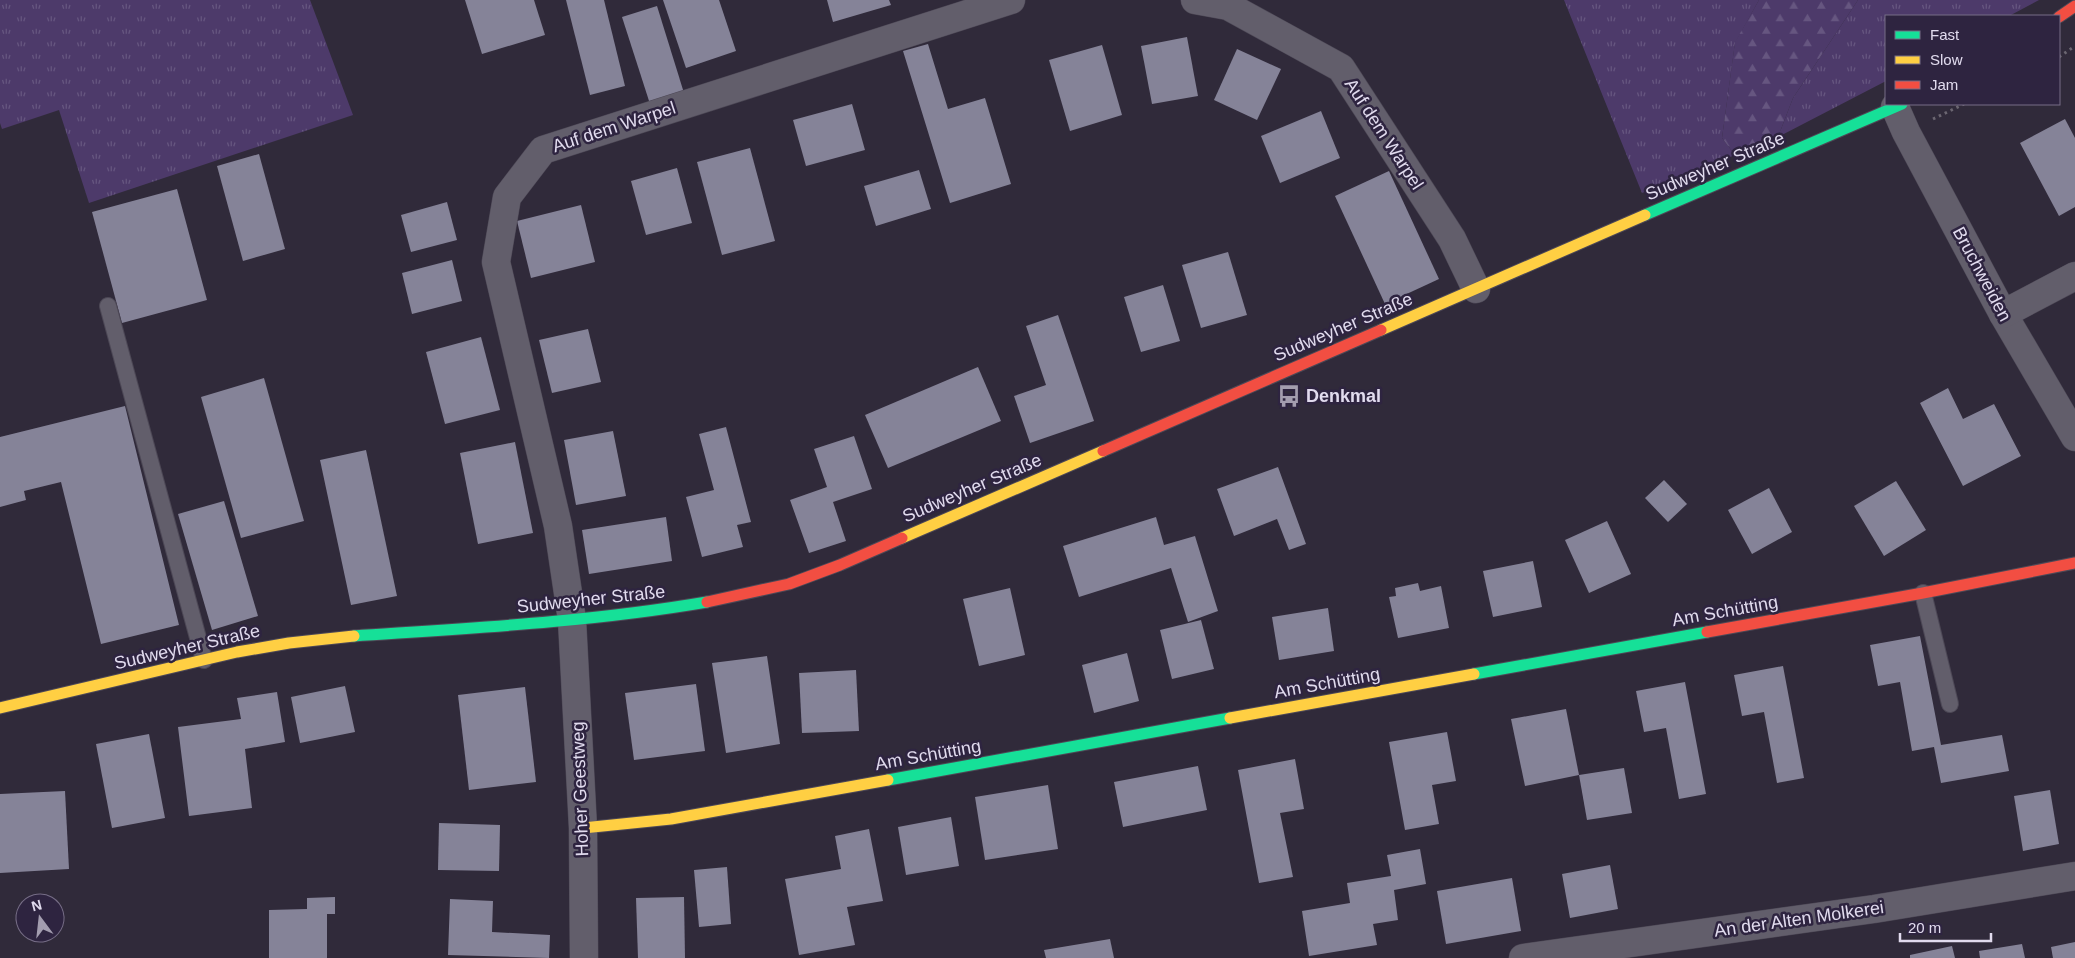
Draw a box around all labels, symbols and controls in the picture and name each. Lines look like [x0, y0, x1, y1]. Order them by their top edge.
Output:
legend [1885, 15, 2060, 105]
text: Fast [1930, 26, 1960, 43]
text: Slow [1930, 51, 1963, 68]
street label: Auf dem Warpel [1341, 75, 1427, 193]
text: Jam [1930, 76, 1958, 93]
street label: Auf dem Warpel [550, 98, 678, 156]
street label: Sudweyher Straße [1642, 128, 1788, 204]
street label: Bruchweiden [1949, 223, 2015, 325]
street label: Sudweyher Straße [1270, 289, 1416, 365]
bus stop icon: Denkmal [1276, 383, 1302, 409]
place label: Denkmal [1306, 386, 1381, 406]
street label: Sudweyher Straße [899, 450, 1045, 526]
street label: Sudweyher Straße [516, 581, 666, 617]
street label: Am Schütting [1671, 592, 1779, 630]
street label: Sudweyher Straße [112, 620, 262, 674]
street label: Am Schütting [1273, 664, 1381, 702]
street label: Hoher Geestweg [568, 721, 592, 857]
street label: Am Schütting [874, 736, 982, 774]
north arrow [15, 893, 65, 943]
text: N [30, 896, 44, 914]
street label: An der Alten Molkerei [1713, 897, 1885, 941]
scale bar [1900, 910, 1991, 942]
text: 20 m [1908, 919, 1941, 936]

